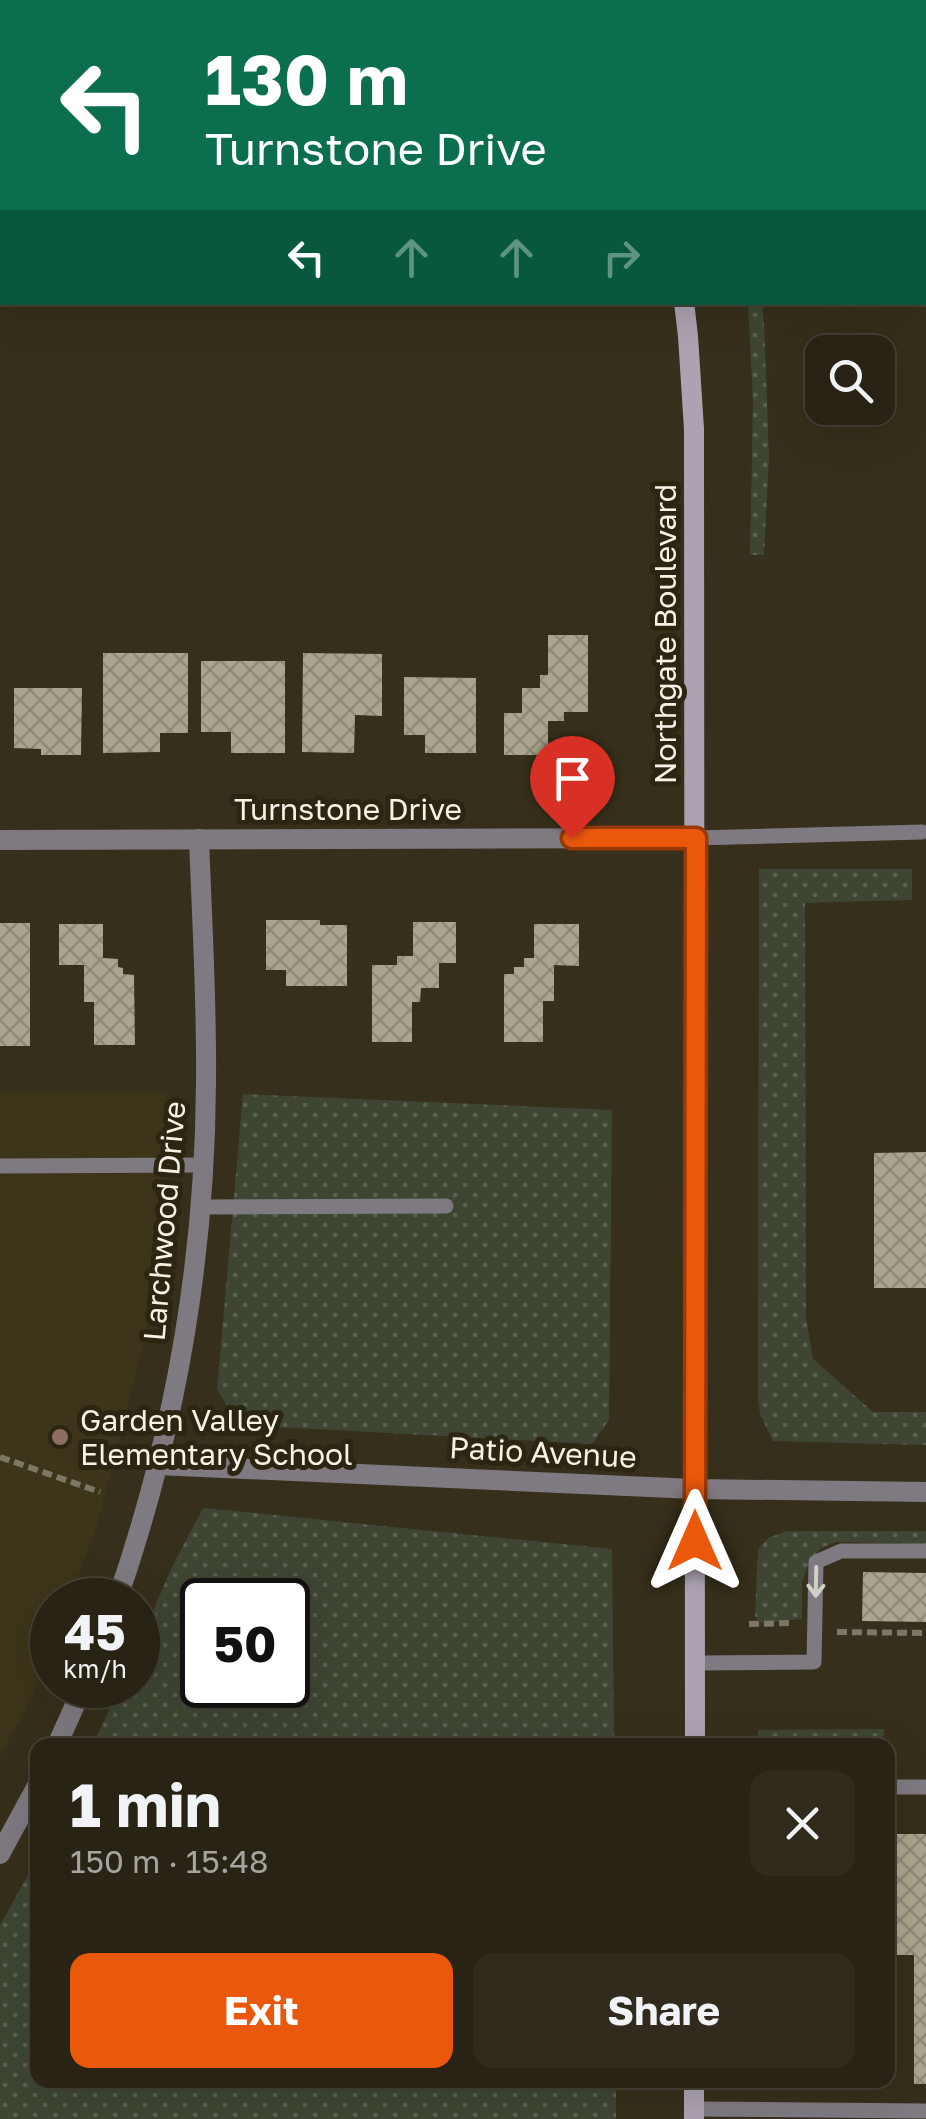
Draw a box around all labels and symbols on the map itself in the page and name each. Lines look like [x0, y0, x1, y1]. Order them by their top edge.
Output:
street label: Northgate Boulevard [647, 484, 683, 784]
pin [530, 736, 615, 839]
street label: Turnstone Drive [234, 791, 462, 827]
street label: Larchwood Drive [136, 1100, 192, 1342]
place label: Garden Valley Elementary School [80, 1402, 353, 1472]
marker: Garden Valley Elementary School [49, 1426, 71, 1448]
street label: Patio Avenue [448, 1429, 638, 1475]
position arrow [643, 1489, 747, 1593]
one-way arrow [806, 1565, 825, 1597]
speed limit sign: 50 [180, 1578, 310, 1708]

